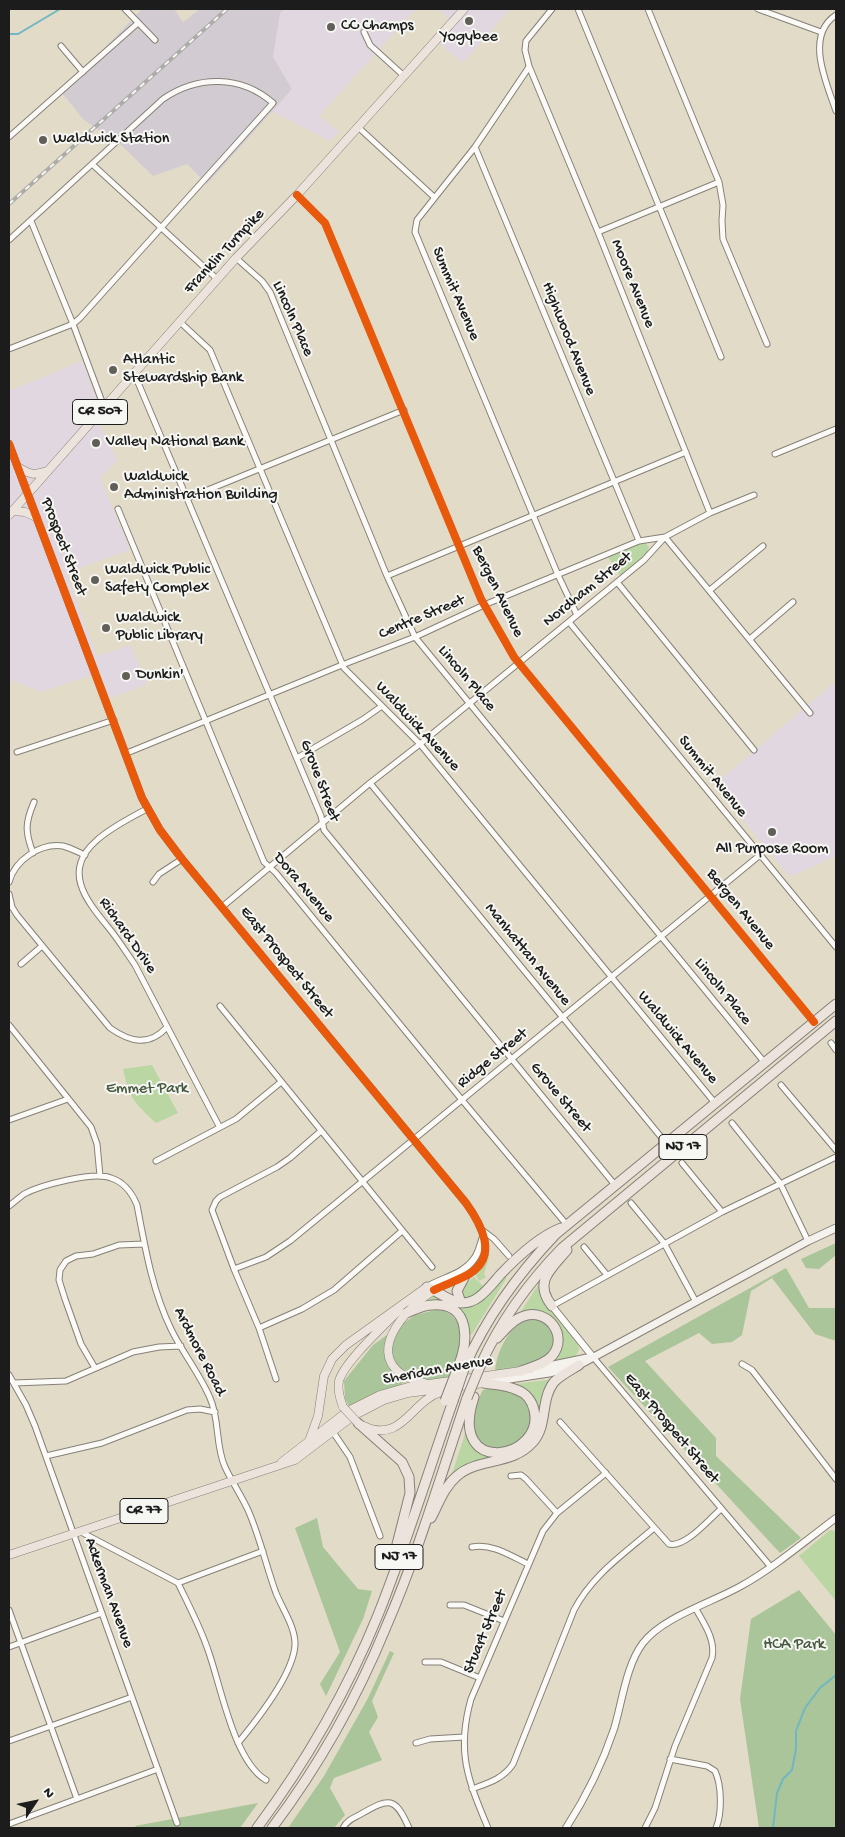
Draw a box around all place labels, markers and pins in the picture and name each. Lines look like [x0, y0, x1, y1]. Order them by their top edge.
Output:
marker: Yogybee [463, 15, 475, 27]
place label: CC Champs [341, 17, 413, 37]
marker: CC Champs [325, 21, 337, 33]
place label: Yogybee [440, 28, 498, 48]
place label: Waldwick Station [53, 130, 169, 150]
marker: Waldwick Station [37, 134, 49, 146]
place label: Atlantic Stewardship Bank [123, 351, 243, 389]
marker: Atlantic Stewardship Bank [107, 364, 119, 376]
place label: Valley National Bank [106, 433, 244, 453]
marker: Valley National Bank [90, 437, 102, 449]
place label: Waldwick Administration Building [124, 468, 278, 506]
marker: Waldwick Administration Building [108, 481, 120, 493]
place label: Waldwick Public Safety Complex [105, 561, 210, 599]
marker: Waldwick Public Safety Complex [89, 574, 101, 586]
place label: Waldwick Public Library [116, 609, 203, 647]
marker: Waldwick Public Library [100, 622, 112, 634]
place label: Dunkin' [136, 666, 184, 686]
marker: Dunkin' [120, 670, 132, 682]
marker: All Purpose Room [766, 826, 778, 838]
place label: All Purpose Room [716, 840, 828, 860]

